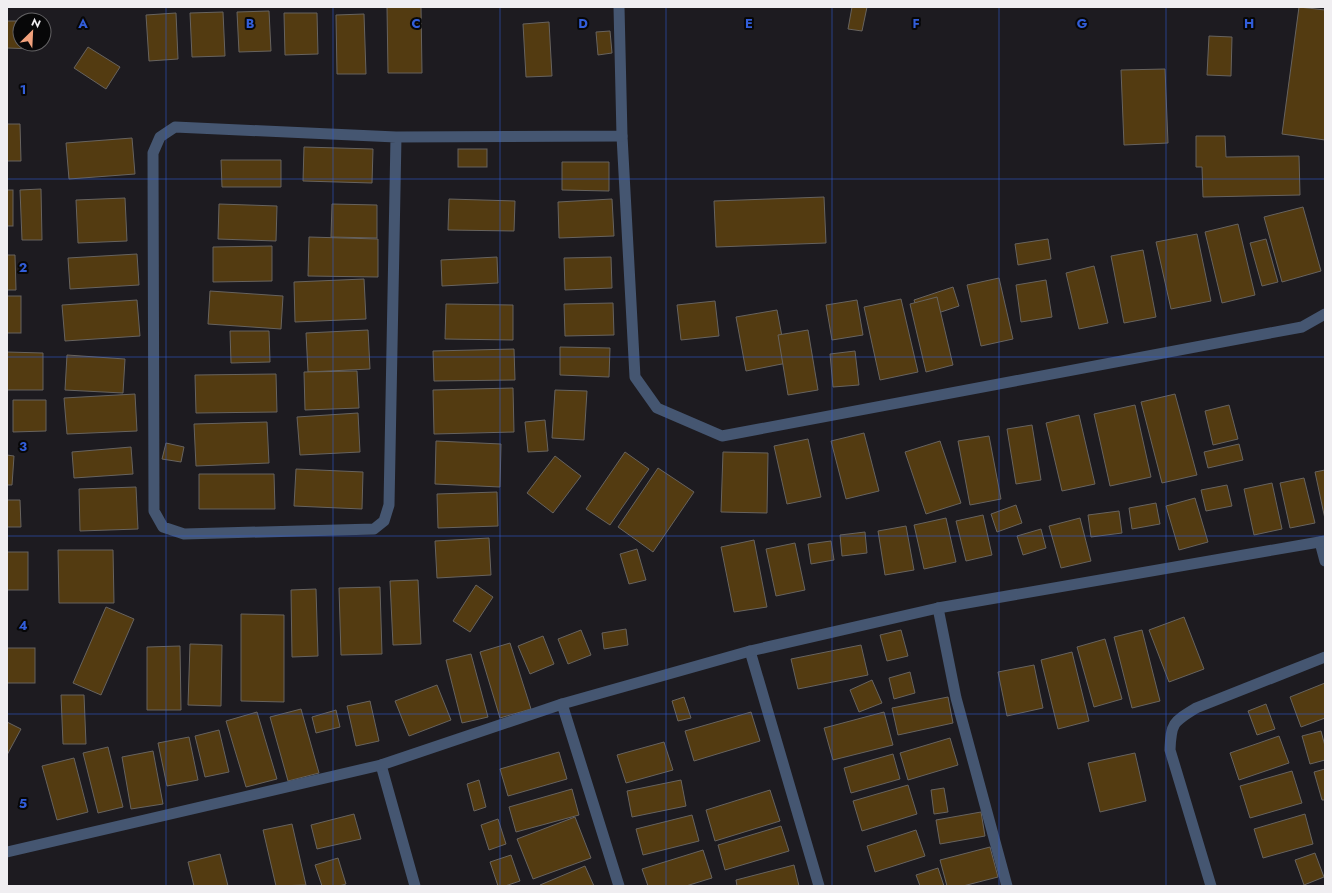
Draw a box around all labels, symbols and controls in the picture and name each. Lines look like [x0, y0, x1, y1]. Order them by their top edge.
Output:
north arrow [12, 12, 52, 52]
text: N [29, 14, 43, 32]
text: A [77, 14, 88, 33]
text: B [246, 14, 255, 33]
text: C [411, 14, 421, 33]
text: D [578, 14, 588, 33]
text: E [745, 14, 753, 33]
text: F [912, 14, 920, 33]
text: G [1077, 14, 1088, 33]
text: H [1244, 14, 1254, 33]
text: 1 [20, 80, 26, 99]
text: 2 [19, 258, 27, 277]
text: 3 [19, 437, 27, 456]
text: 4 [18, 616, 28, 635]
text: 5 [19, 794, 27, 813]

